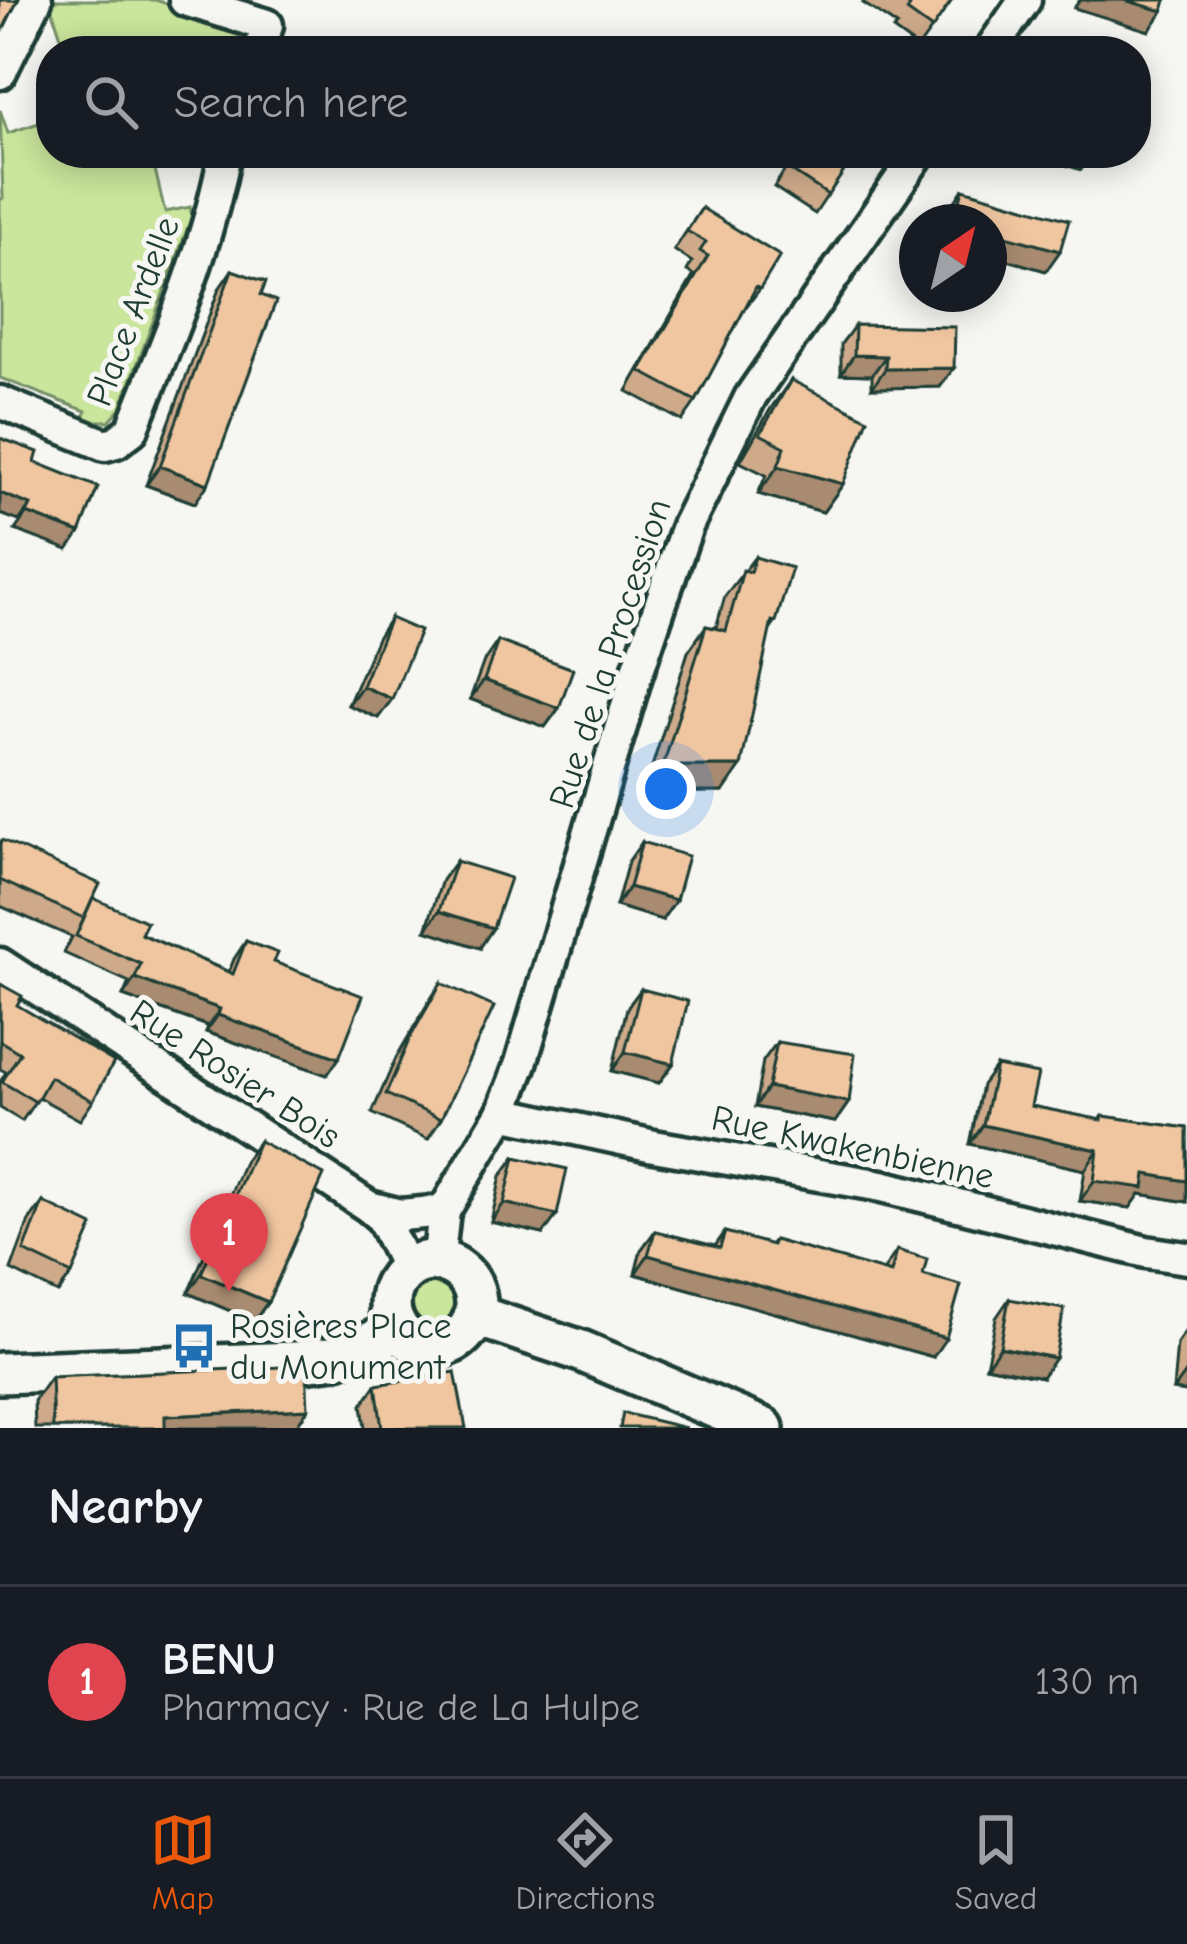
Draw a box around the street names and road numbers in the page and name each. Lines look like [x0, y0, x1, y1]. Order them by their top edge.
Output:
street label: Place Ardelle [79, 211, 188, 412]
street label: Rue de la Procession [541, 494, 680, 813]
street label: Rue Rosier Bois [123, 991, 348, 1157]
street label: Rue Kwakenbienne [708, 1098, 998, 1197]

